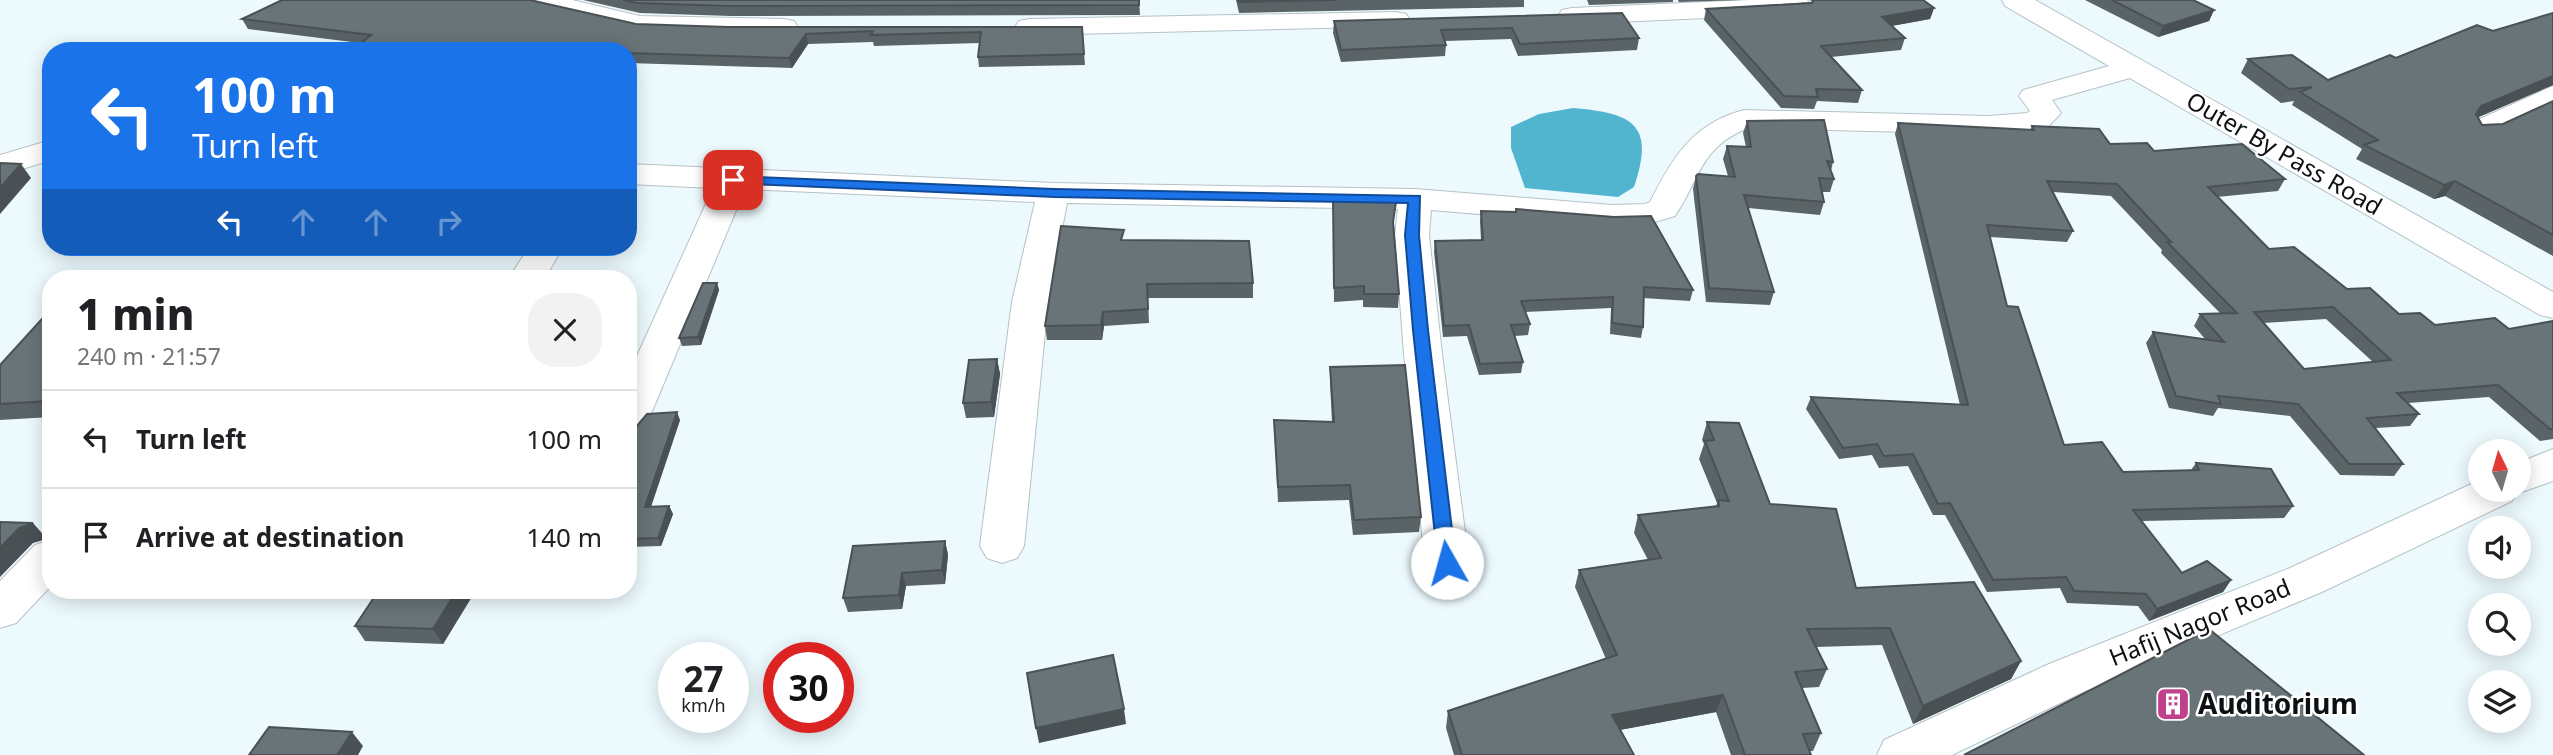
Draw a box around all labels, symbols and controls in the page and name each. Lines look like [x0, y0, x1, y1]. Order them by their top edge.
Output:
text: 100 m [192, 61, 337, 127]
icon: left [77, 70, 168, 161]
street label: Outer By Pass Road [2181, 83, 2389, 222]
text: Turn left [192, 124, 318, 167]
pin [703, 150, 763, 210]
icon: arrive [714, 161, 752, 199]
icon: left [211, 203, 249, 241]
icon: ahead [284, 203, 322, 241]
icon: ahead [357, 203, 395, 241]
icon: right [430, 203, 468, 241]
text: 1 min [77, 285, 194, 342]
button: close [528, 293, 602, 367]
text: 240 m · 21:57 [77, 340, 221, 372]
icon: left [77, 420, 115, 458]
text: Turn left [136, 421, 247, 457]
text: 100 m [526, 421, 602, 457]
north arrow [2468, 439, 2530, 502]
map controls [2468, 439, 2531, 733]
button: sound [2468, 516, 2531, 579]
icon: arrive [77, 518, 115, 556]
text: Arrive at destination [136, 519, 405, 555]
text: 140 m [526, 519, 602, 555]
position arrow [1410, 526, 1484, 600]
street label: Hafij Nagor Road [2104, 570, 2295, 673]
button: search [2468, 593, 2531, 656]
speed limit sign: 30 [763, 642, 854, 733]
text: 27 [683, 655, 724, 702]
button: layers [2468, 670, 2531, 733]
place label: Auditorium [2198, 684, 2358, 722]
building icon: Auditorium [2154, 685, 2192, 723]
text: km/h [681, 693, 726, 717]

